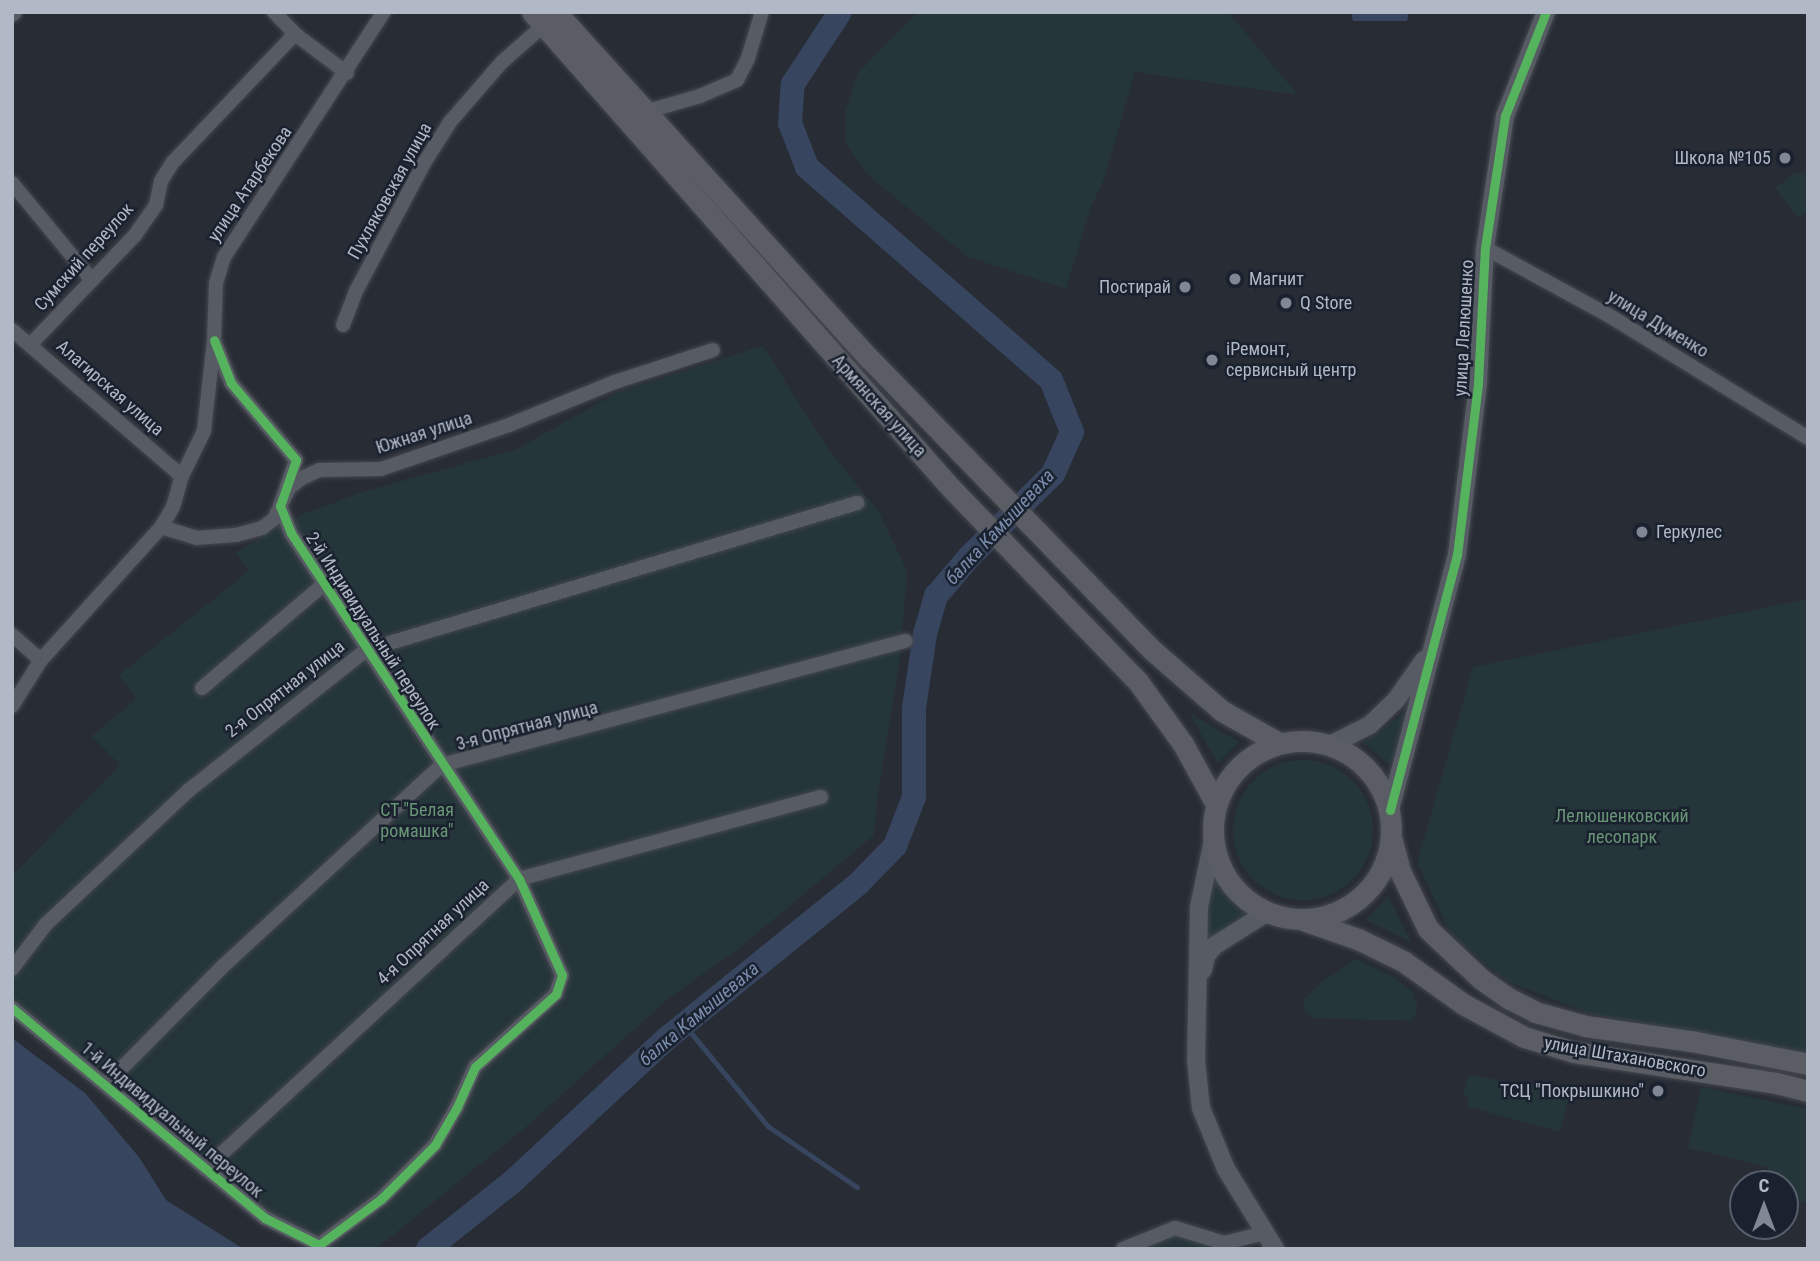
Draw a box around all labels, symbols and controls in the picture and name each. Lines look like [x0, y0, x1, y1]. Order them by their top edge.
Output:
street label: Пухляковская улица [343, 119, 437, 263]
street label: улица Атарбекова [203, 122, 297, 246]
place label: Школа №105 [1674, 147, 1771, 169]
marker: Школа №105 [1777, 150, 1793, 166]
street label: Сумский переулок [30, 199, 138, 315]
street label: улица Лелюшенко [1450, 259, 1478, 397]
place label: Магнит [1249, 268, 1304, 290]
marker: Магнит [1227, 271, 1243, 287]
place label: Постирай [1099, 276, 1171, 298]
marker: Постирай [1177, 279, 1193, 295]
street label: улица Думенко [1604, 285, 1712, 363]
place label: Q Store [1300, 292, 1352, 314]
marker: Q Store [1278, 295, 1294, 311]
street label: Алагирская улица [52, 336, 168, 440]
place label: iРемонт, сервисный центр [1226, 339, 1356, 382]
street label: Армянская улица [827, 350, 931, 462]
marker: iРемонт, сервисный центр [1204, 352, 1220, 368]
street label: Южная улица [373, 407, 475, 459]
water label: балка Камышеваха [941, 465, 1059, 589]
place label: Геркулес [1656, 521, 1722, 543]
marker: Геркулес [1634, 524, 1650, 540]
street label: 2-й Индивидуальный переулок [301, 528, 445, 734]
street label: 2-я Опрятная улица [221, 636, 349, 742]
street label: 3-я Опрятная улица [454, 697, 600, 755]
park label: СТ "Белая ромашка" [380, 800, 454, 842]
park label: Лелюшенковский лесопарк [1555, 806, 1689, 848]
street label: 4-я Опрятная улица [372, 874, 494, 990]
water label: балка Камышеваха [634, 957, 764, 1071]
street label: улица Штахановского [1543, 1032, 1707, 1082]
street label: 1-й Индивидуальный переулок [77, 1038, 267, 1202]
place label: ТСЦ "Покрышкино" [1500, 1080, 1644, 1102]
marker: ТСЦ "Покрышкино" [1650, 1083, 1666, 1099]
north arrow [1729, 1170, 1799, 1240]
text: С [1759, 1174, 1769, 1197]

